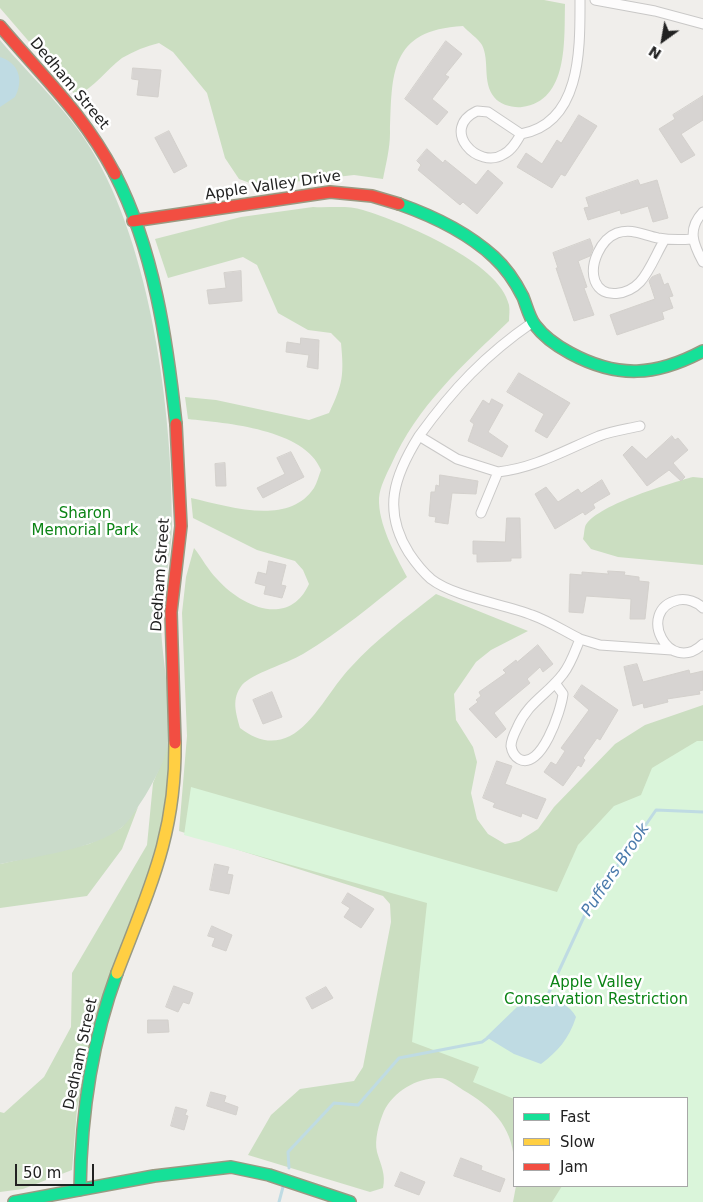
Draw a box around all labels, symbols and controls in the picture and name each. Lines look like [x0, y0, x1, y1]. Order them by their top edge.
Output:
north arrow [638, 15, 688, 65]
street label: Dedham Street [25, 35, 113, 133]
text: N [646, 43, 664, 63]
street label: Apple Valley Drive [204, 168, 342, 204]
park label: Sharon Memorial Park [32, 505, 138, 540]
street label: Dedham Street [148, 518, 174, 632]
water label: Puffers Brook [578, 820, 654, 920]
park label: Apple Valley Conservation Restriction [504, 974, 688, 1009]
street label: Dedham Street [60, 996, 102, 1112]
legend [513, 1097, 688, 1187]
text: Fast [560, 1108, 590, 1126]
text: Slow [560, 1133, 595, 1151]
scale bar [18, 1154, 96, 1186]
text: Jam [560, 1158, 588, 1176]
text: 50 m [23, 1164, 61, 1182]

